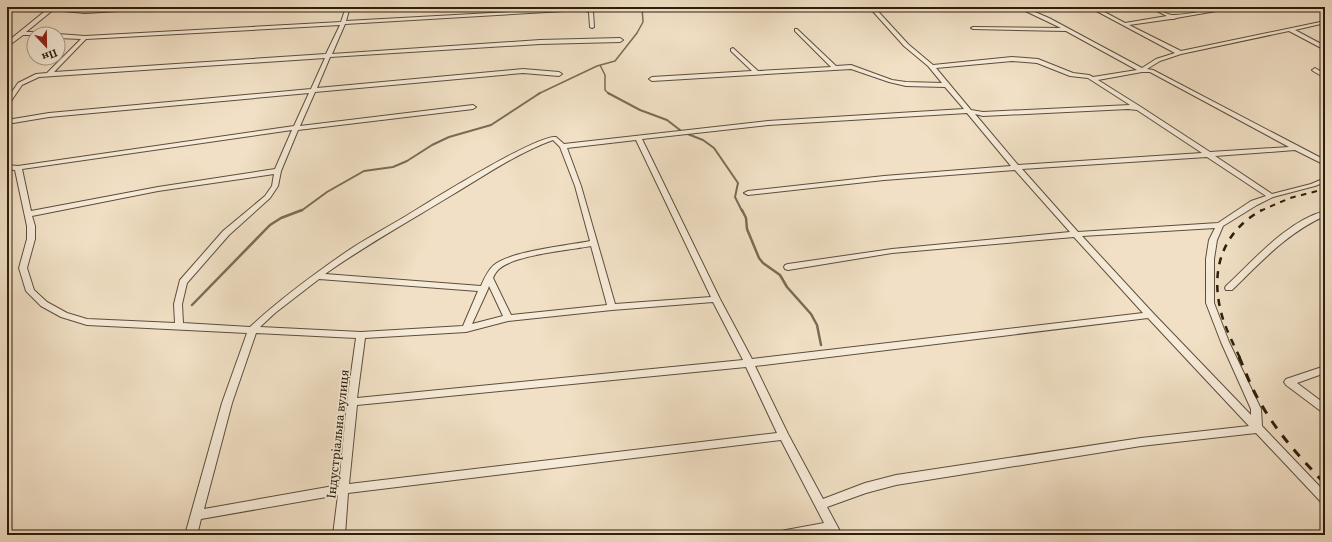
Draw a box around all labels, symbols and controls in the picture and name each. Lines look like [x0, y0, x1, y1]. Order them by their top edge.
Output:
north arrow [26, 26, 66, 66]
text: Пн [39, 44, 59, 64]
street label: Індустріальна вулиця [323, 368, 355, 500]

